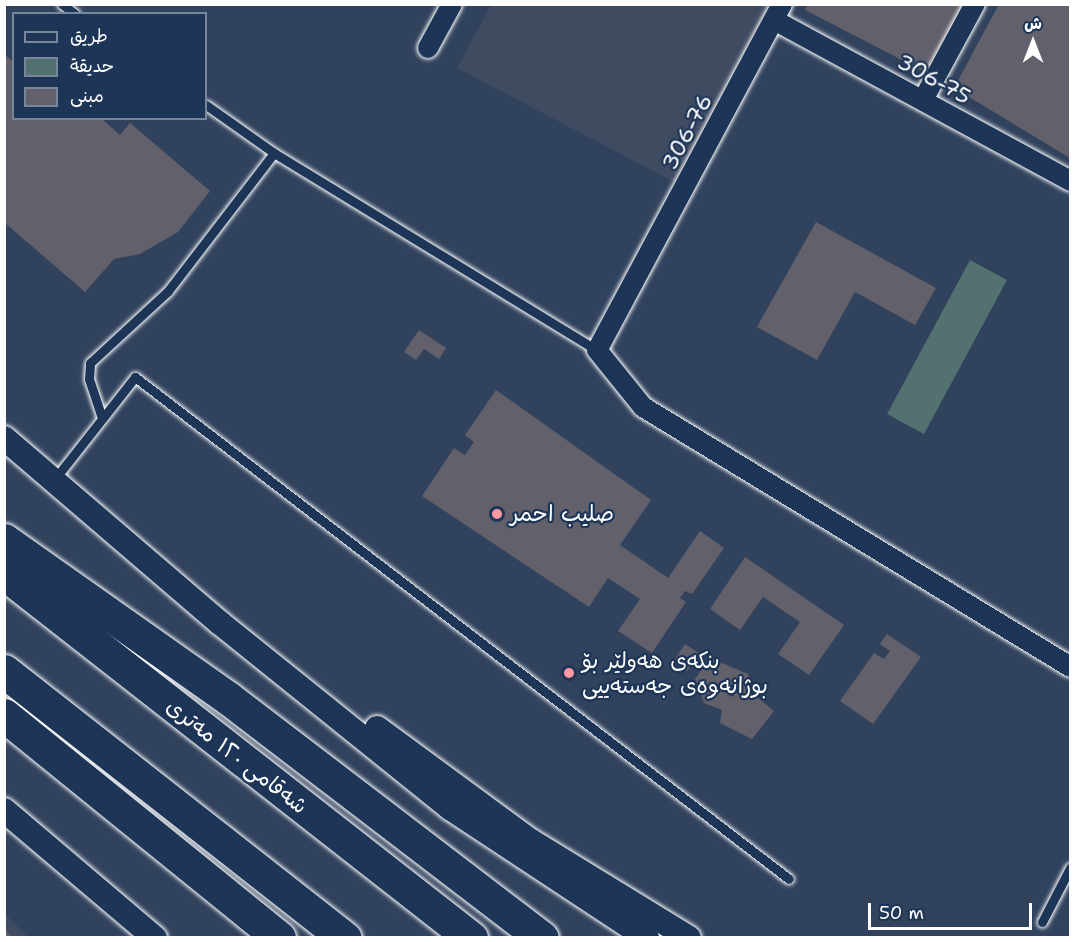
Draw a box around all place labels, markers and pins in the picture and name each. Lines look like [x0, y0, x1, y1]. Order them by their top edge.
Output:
place label: صلیب احمر [510, 501, 614, 527]
marker: صلیب احمر [488, 505, 506, 523]
place label: بنکەی هەولێر بۆ بوژانەوەی جەستەییی [582, 647, 768, 698]
marker: بنکەی هەولێر بۆ بوژانەوەی جەستەییی [560, 664, 578, 682]

